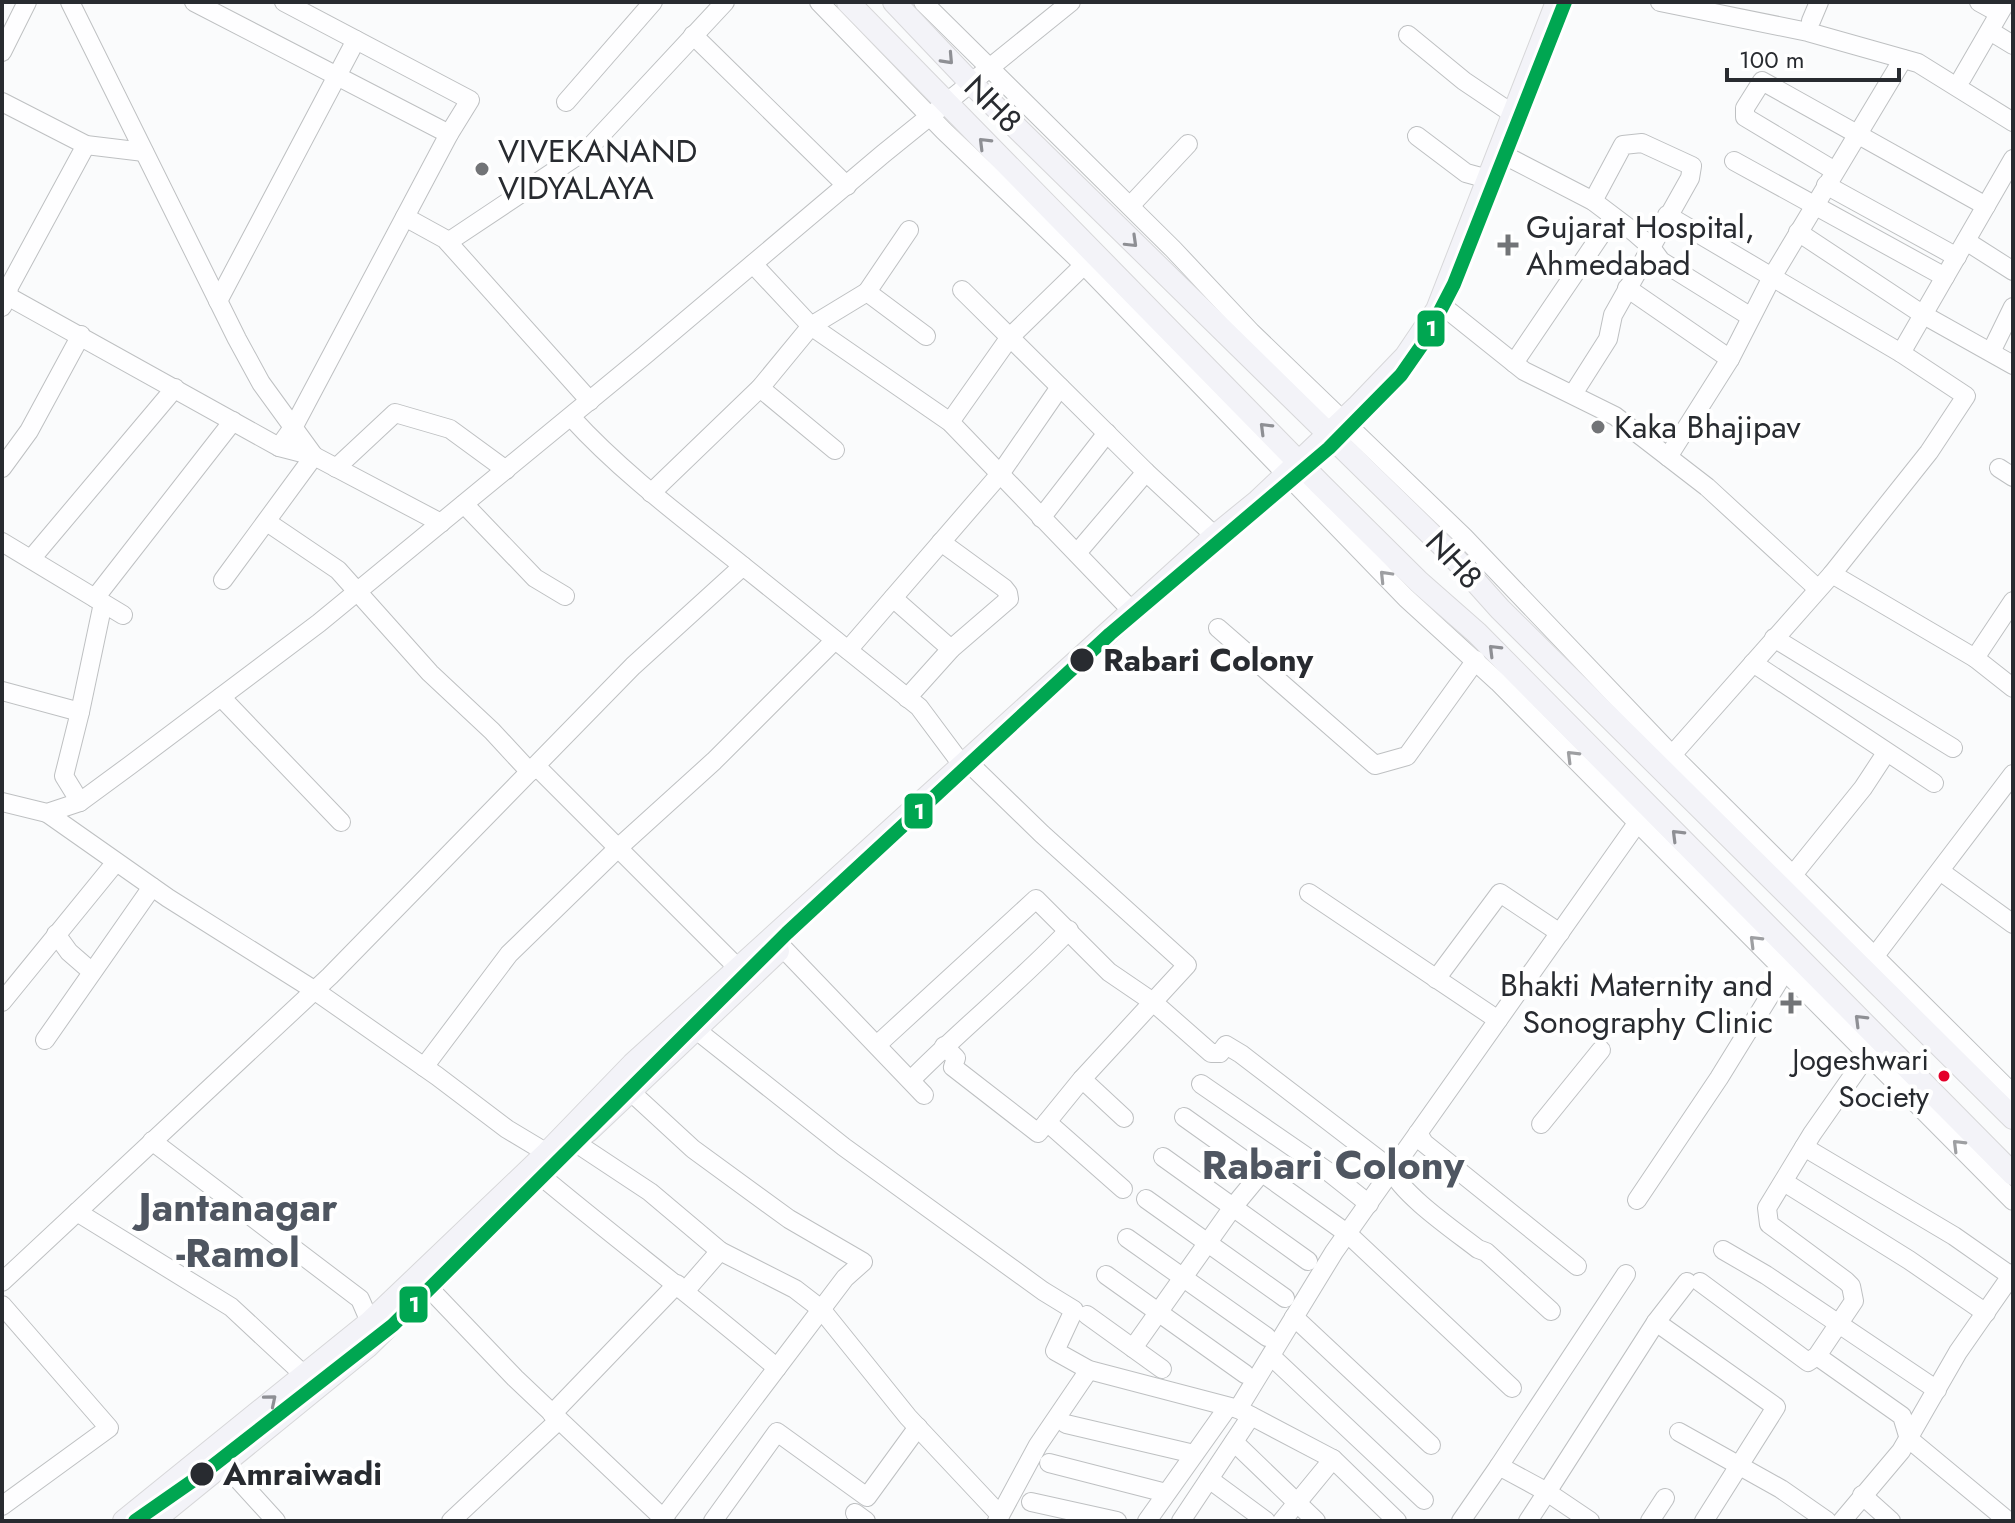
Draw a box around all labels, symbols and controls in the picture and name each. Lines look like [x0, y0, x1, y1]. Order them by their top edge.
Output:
scale bar [1727, 32, 1899, 82]
text: 100 m [1739, 42, 1805, 77]
one-way arrow [938, 49, 952, 64]
street label: NH8 [954, 65, 1032, 143]
place label: VIVEKANAND VIDYALAYA [498, 128, 697, 211]
one-way arrow [979, 138, 993, 153]
marker: VIVEKANAND VIDYALAYA [473, 160, 491, 178]
place label: Gujarat Hospital, Ahmedabad [1526, 204, 1755, 287]
one-way arrow [1123, 232, 1137, 247]
marker: Gujarat Hospital, Ahmedabad [1497, 234, 1519, 256]
line badge: 1 [1416, 309, 1446, 348]
text: 1 [1425, 312, 1437, 344]
place label: Kaka Bhajipav [1614, 404, 1801, 450]
marker: Kaka Bhajipav [1589, 418, 1607, 436]
one-way arrow [1260, 423, 1274, 437]
street label: NH8 [1415, 520, 1493, 600]
one-way arrow [1379, 571, 1394, 585]
place label: Rabari Colony [1103, 637, 1314, 683]
one-way arrow [1488, 645, 1503, 659]
marker: Rabari Colony [1068, 646, 1096, 674]
one-way arrow [1567, 751, 1581, 765]
line badge: 1 [903, 792, 934, 830]
text: 1 [913, 795, 925, 827]
one-way arrow [1671, 830, 1686, 844]
one-way arrow [1750, 936, 1764, 950]
place label: Bhakti Maternity and Sonography Clinic [1500, 962, 1773, 1045]
marker: Bhakti Maternity and Sonography Clinic [1780, 992, 1802, 1014]
one-way arrow [1854, 1015, 1869, 1029]
place label: Jogeshwari Society [1788, 1038, 1930, 1118]
marker: Jogeshwari Society [1936, 1068, 1952, 1084]
district label: Rabari Colony [1202, 1136, 1466, 1194]
one-way arrow [1953, 1140, 1967, 1154]
district label: Jantanagar -Ramol [132, 1178, 338, 1282]
line badge: 1 [398, 1285, 429, 1324]
text: 1 [408, 1288, 420, 1320]
one-way arrow [262, 1395, 276, 1410]
place label: Amraiwadi [222, 1451, 382, 1497]
marker: Amraiwadi [188, 1460, 216, 1488]

